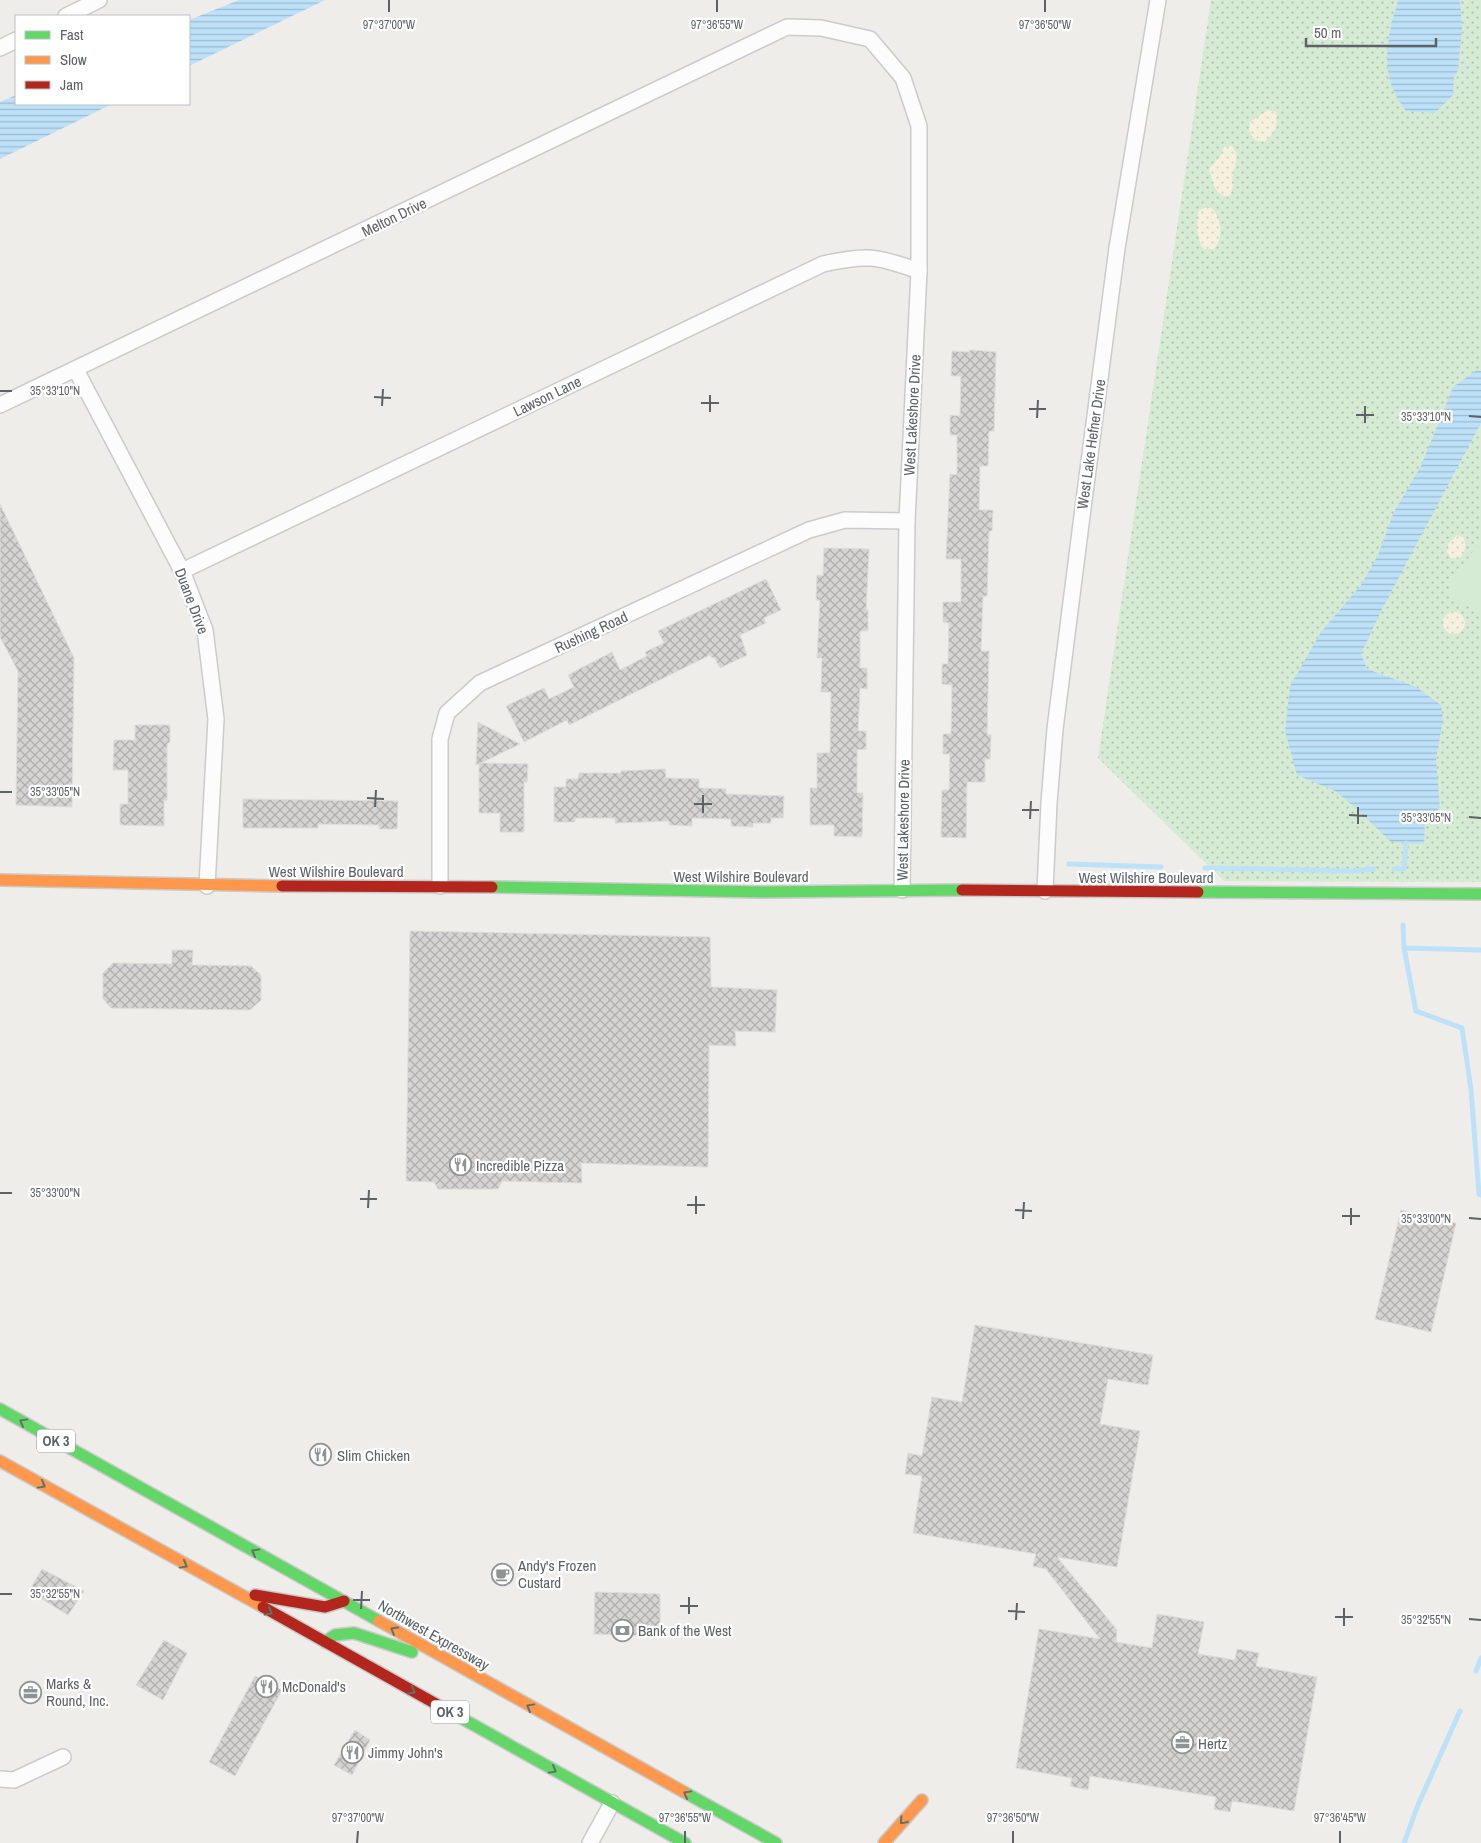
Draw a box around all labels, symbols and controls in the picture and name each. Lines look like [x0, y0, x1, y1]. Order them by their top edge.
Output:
legend [15, 15, 190, 105]
scale bar [1306, 15, 1436, 47]
text: 97°37'00"W [363, 17, 416, 33]
text: 97°36'55"W [691, 17, 744, 33]
text: 97°36'50"W [1019, 17, 1072, 33]
text: 50 m [1314, 22, 1341, 43]
text: Fast [60, 24, 84, 45]
text: Slow [60, 49, 87, 70]
text: Jam [60, 74, 83, 95]
street label: Melton Drive [358, 192, 430, 242]
street label: West Lakeshore Drive [898, 354, 926, 476]
street label: Lawson Lane [510, 370, 585, 421]
street label: West Lake Hefner Drive [1071, 378, 1111, 510]
text: 35°33'10"N [30, 383, 80, 399]
text: 35°33'10"N [1401, 409, 1451, 425]
street label: Duane Drive [170, 565, 214, 637]
street label: Rushing Road [551, 606, 631, 658]
street label: West Lakeshore Drive [891, 759, 915, 881]
text: 35°33'05"N [30, 784, 80, 800]
text: 35°33'05"N [1401, 810, 1451, 826]
street label: West Wilshire Boulevard [268, 861, 404, 882]
street label: West Wilshire Boulevard [673, 866, 809, 887]
street label: West Wilshire Boulevard [1078, 867, 1214, 888]
restaurant icon: Incredible Pizza [448, 1153, 472, 1177]
place label: Incredible Pizza [476, 1155, 564, 1176]
text: 35°33'00"N [30, 1185, 80, 1201]
text: 35°33'00"N [1401, 1211, 1451, 1227]
one-way arrow [19, 1418, 28, 1428]
road number: OK 3 [37, 1430, 75, 1452]
restaurant icon: Slim Chicken [309, 1443, 333, 1467]
place label: Slim Chicken [337, 1445, 410, 1466]
one-way arrow [37, 1479, 46, 1489]
one-way arrow [252, 1548, 261, 1558]
place label: Andy's Frozen Custard [517, 1555, 596, 1593]
one-way arrow [179, 1559, 188, 1569]
cafe icon: Andy's Frozen Custard [490, 1562, 514, 1586]
text: 35°32'55"N [30, 1586, 80, 1602]
street label: Northwest Expressway [375, 1595, 494, 1676]
one-way arrow [264, 1606, 273, 1616]
text: 35°32'55"N [1401, 1612, 1451, 1628]
bank icon: Bank of the West [610, 1618, 634, 1642]
place label: Bank of the West [638, 1620, 732, 1641]
one-way arrow [391, 1626, 400, 1636]
place label: Marks & Round, Inc. [46, 1673, 109, 1711]
restaurant icon: McDonald's [254, 1674, 278, 1698]
place label: McDonald's [282, 1676, 346, 1697]
office icon: Marks & Round, Inc. [18, 1680, 42, 1704]
one-way arrow [406, 1684, 415, 1694]
road number: OK 3 [431, 1700, 469, 1724]
one-way arrow [526, 1703, 535, 1713]
office icon: Hertz [1170, 1731, 1194, 1755]
place label: Hertz [1198, 1733, 1227, 1754]
restaurant icon: Jimmy John's [340, 1740, 364, 1764]
place label: Jimmy John's [368, 1742, 443, 1763]
one-way arrow [548, 1764, 557, 1774]
one-way arrow [684, 1790, 693, 1800]
text: 97°37'00"W [332, 1810, 385, 1826]
text: 97°36'55"W [659, 1810, 712, 1826]
text: 97°36'50"W [987, 1810, 1040, 1826]
text: 97°36'45"W [1314, 1810, 1367, 1826]
one-way arrow [900, 1816, 909, 1825]

